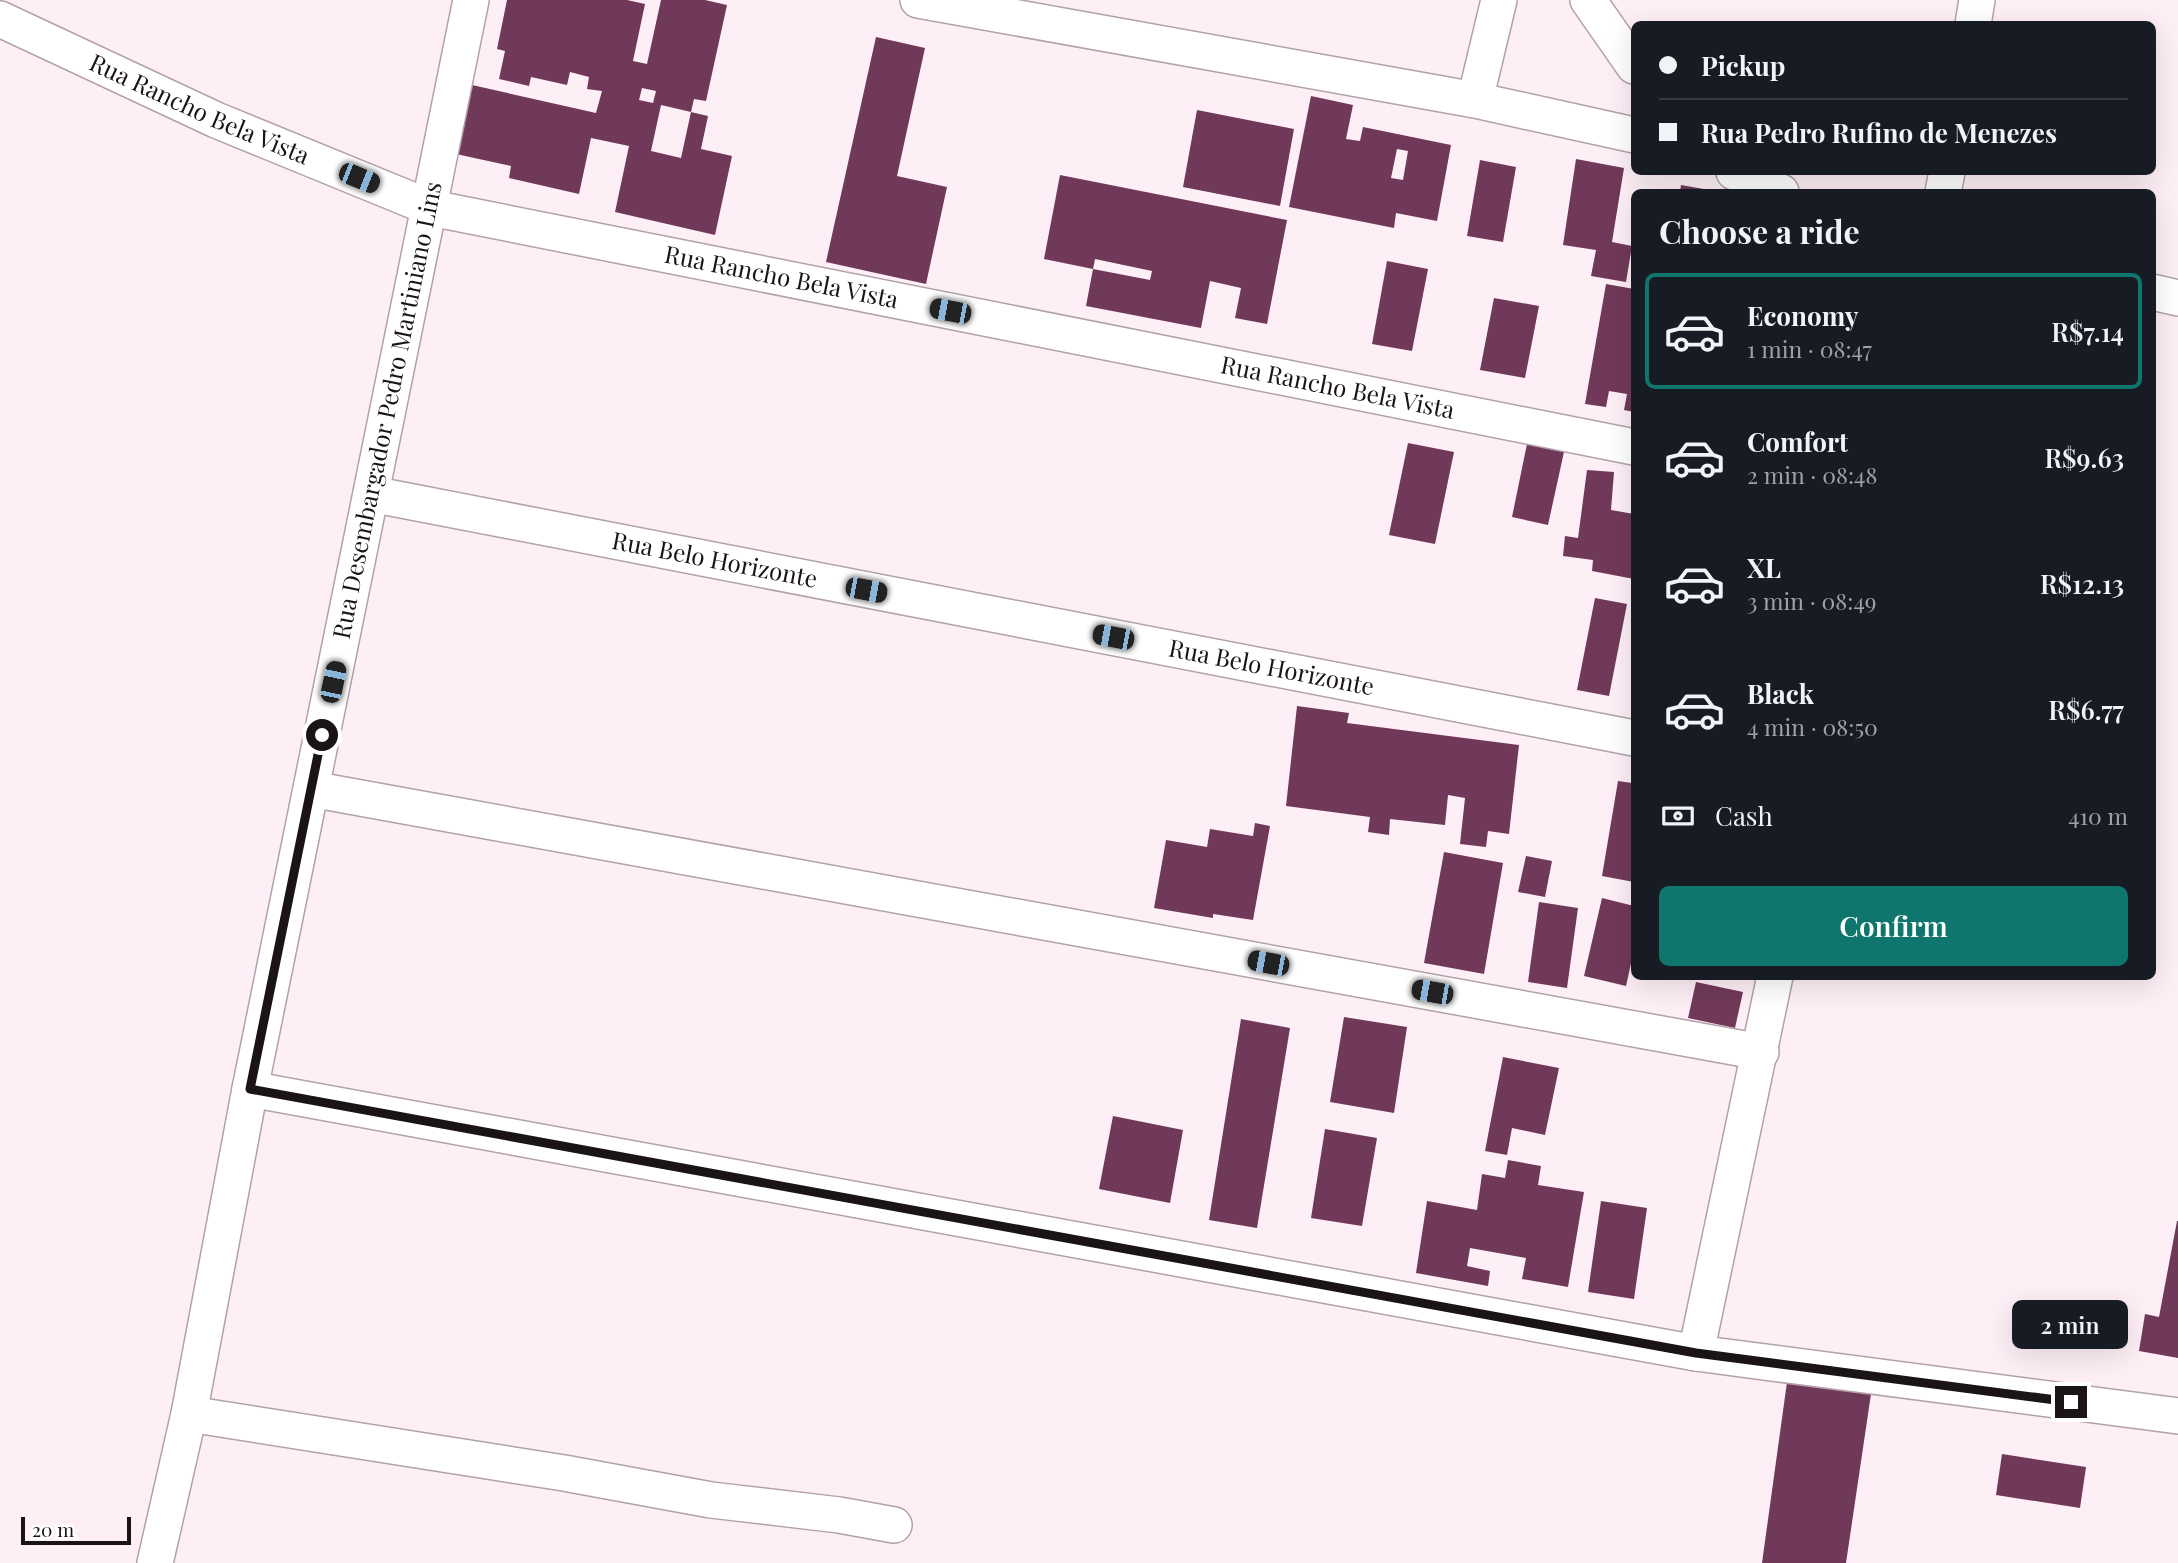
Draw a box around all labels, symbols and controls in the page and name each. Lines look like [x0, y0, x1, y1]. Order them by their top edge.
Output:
street label: Rua Rancho Bela Vista [85, 45, 315, 171]
text: Pickup [1701, 48, 1785, 83]
text: Rua Pedro Rufino de Menezes [1701, 115, 2057, 150]
car [336, 160, 383, 196]
street label: Rua Desembargador Pedro Martiniano Lins [324, 178, 448, 641]
text: Choose a ride [1659, 209, 1860, 252]
street label: Rua Rancho Bela Vista [662, 237, 901, 314]
car [928, 297, 973, 325]
text: Economy [1747, 298, 1858, 333]
icon: car [1663, 300, 1726, 363]
text: R$7.14 [2051, 314, 2124, 349]
text: 1 min · 08:47 [1747, 333, 1872, 364]
street label: Rua Rancho Bela Vista [1218, 347, 1458, 425]
text: Comfort [1747, 424, 1848, 459]
icon: car [1663, 426, 1726, 489]
text: R$9.63 [2044, 440, 2124, 475]
text: 2 min · 08:48 [1747, 459, 1877, 490]
street label: Rua Belo Horizonte [610, 523, 820, 594]
text: XL [1747, 550, 1781, 585]
icon: car [1663, 552, 1726, 615]
text: R$12.13 [2040, 566, 2124, 601]
car [844, 576, 889, 604]
text: 3 min · 08:49 [1747, 585, 1876, 616]
car [1091, 623, 1136, 651]
street label: Rua Belo Horizonte [1166, 631, 1377, 701]
car [319, 659, 348, 705]
text: Black [1747, 676, 1814, 711]
icon: car [1663, 678, 1726, 741]
text: R$6.77 [2048, 692, 2124, 727]
text: 4 min · 08:50 [1747, 711, 1878, 742]
route start [306, 719, 338, 751]
icon: cash [1659, 797, 1697, 835]
text: Cash [1715, 798, 1773, 833]
text: 410 m [2068, 800, 2128, 831]
button: Confirm [1659, 886, 2128, 966]
car [1246, 949, 1291, 977]
car [1410, 978, 1455, 1006]
callout: 2 min [2013, 1300, 2129, 1350]
text: 2 min [2041, 1309, 2099, 1340]
route end [2055, 1386, 2087, 1418]
scale bar [21, 1514, 131, 1546]
text: 20 m [32, 1516, 74, 1542]

